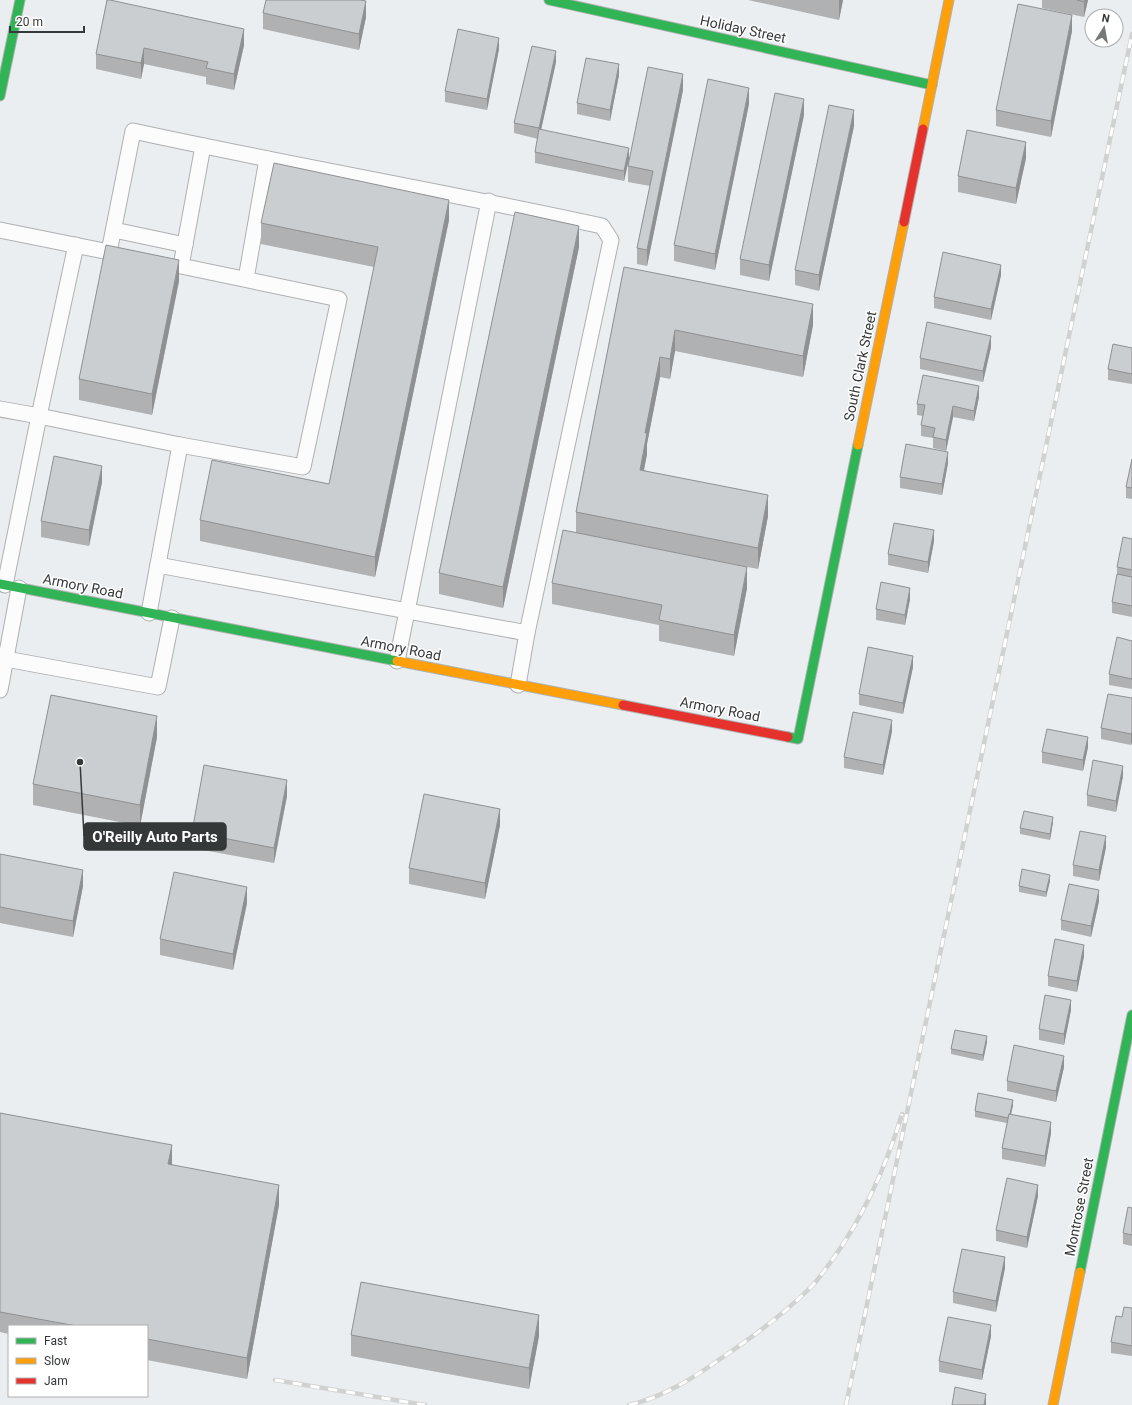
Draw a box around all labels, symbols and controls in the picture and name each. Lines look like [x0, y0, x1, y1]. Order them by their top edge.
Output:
scale bar [10, 8, 84, 34]
north arrow [1084, 8, 1124, 48]
street label: Holiday Street [699, 12, 788, 46]
text: N [1101, 12, 1111, 26]
text: 20 m [16, 15, 43, 29]
street label: South Clark Street [841, 309, 880, 423]
street label: Armory Road [42, 570, 124, 602]
street label: Armory Road [360, 632, 442, 664]
street label: Armory Road [679, 693, 761, 725]
callout: O'Reilly Auto Parts [84, 823, 226, 850]
text: O'Reilly Auto Parts [92, 828, 218, 846]
street label: Montrose Street [1062, 1156, 1096, 1258]
legend [8, 1325, 148, 1397]
text: Fast [44, 1334, 67, 1348]
text: Slow [44, 1354, 70, 1368]
text: Jam [44, 1374, 68, 1388]

